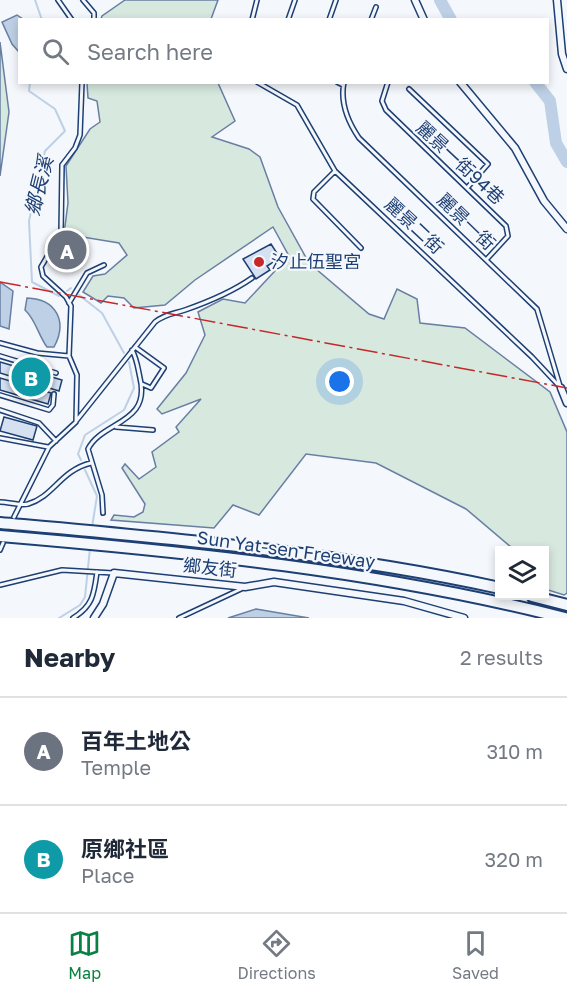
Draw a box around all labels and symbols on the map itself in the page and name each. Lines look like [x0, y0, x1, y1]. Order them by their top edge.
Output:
street label: 麗景一街94巷 [412, 116, 509, 208]
water label: 鄉長溪 [19, 151, 58, 218]
street label: 麗景一街 [433, 188, 500, 254]
street label: 麗景二街 [381, 193, 449, 258]
pin: A [48, 228, 86, 272]
place label: 汐止伍聖宮 [271, 250, 361, 272]
marker: 汐止伍聖宮 [252, 255, 266, 269]
pin: B [12, 354, 51, 400]
your location [325, 367, 354, 396]
street label: Sun Yat-sen Freeway [196, 526, 377, 572]
street label: 鄉友街 [182, 553, 238, 581]

